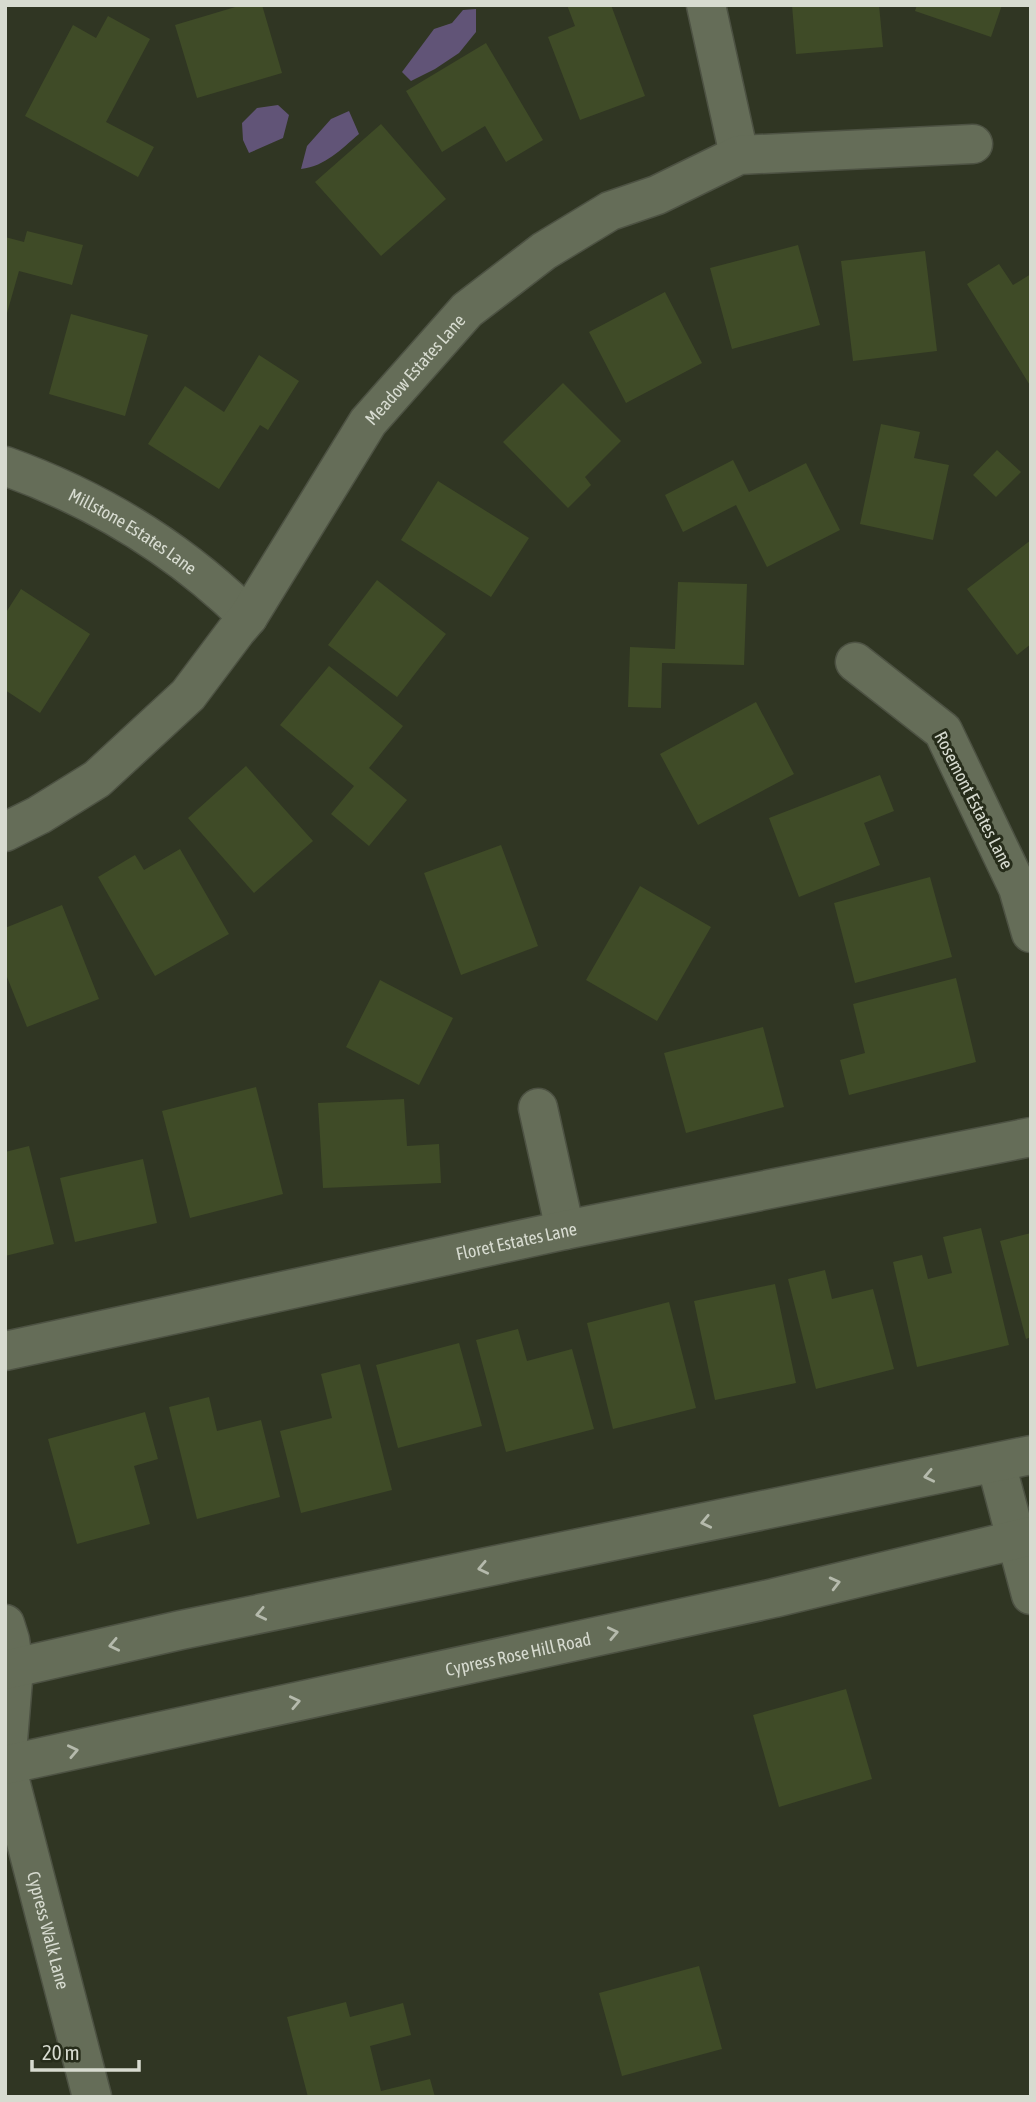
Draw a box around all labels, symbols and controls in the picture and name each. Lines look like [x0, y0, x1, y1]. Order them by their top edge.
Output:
street label: Meadow Estates Lane [360, 310, 469, 429]
street label: Millstone Estates Lane [66, 484, 201, 578]
street label: Rosemont Estates Lane [930, 728, 1018, 872]
street label: Floret Estates Lane [454, 1217, 579, 1264]
one-way arrow [923, 1468, 935, 1483]
one-way arrow [700, 1514, 712, 1529]
one-way arrow [477, 1560, 489, 1575]
one-way arrow [829, 1577, 841, 1591]
one-way arrow [255, 1605, 267, 1620]
one-way arrow [607, 1627, 619, 1641]
street label: Cypress Rose Hill Road [443, 1628, 593, 1680]
one-way arrow [108, 1637, 120, 1651]
one-way arrow [289, 1696, 301, 1711]
one-way arrow [67, 1744, 79, 1759]
street label: Cypress Walk Lane [23, 1869, 74, 1991]
scale bar [32, 2028, 138, 2072]
text: 20 m [42, 2040, 80, 2064]

